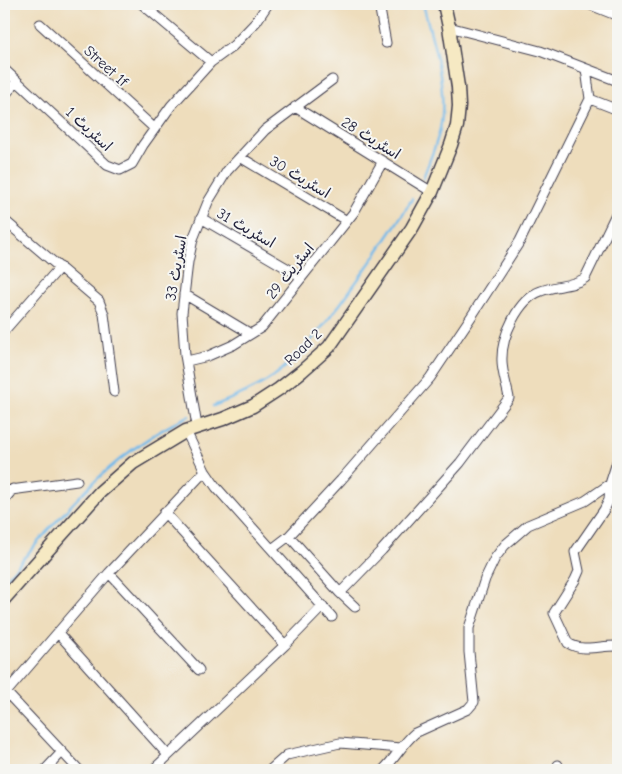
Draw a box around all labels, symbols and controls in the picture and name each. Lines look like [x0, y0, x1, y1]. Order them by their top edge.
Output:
street label: Street 1f [80, 42, 132, 91]
street label: اسٹریٹ 1 [62, 103, 116, 155]
street label: اسٹریٹ 28 [338, 113, 404, 163]
street label: اسٹریٹ 30 [266, 152, 334, 202]
street label: اسٹریٹ 31 [214, 204, 278, 252]
street label: اسٹریٹ 33 [161, 234, 191, 302]
street label: اسٹریٹ 29 [262, 239, 318, 303]
street label: Road 2 [280, 325, 326, 369]

